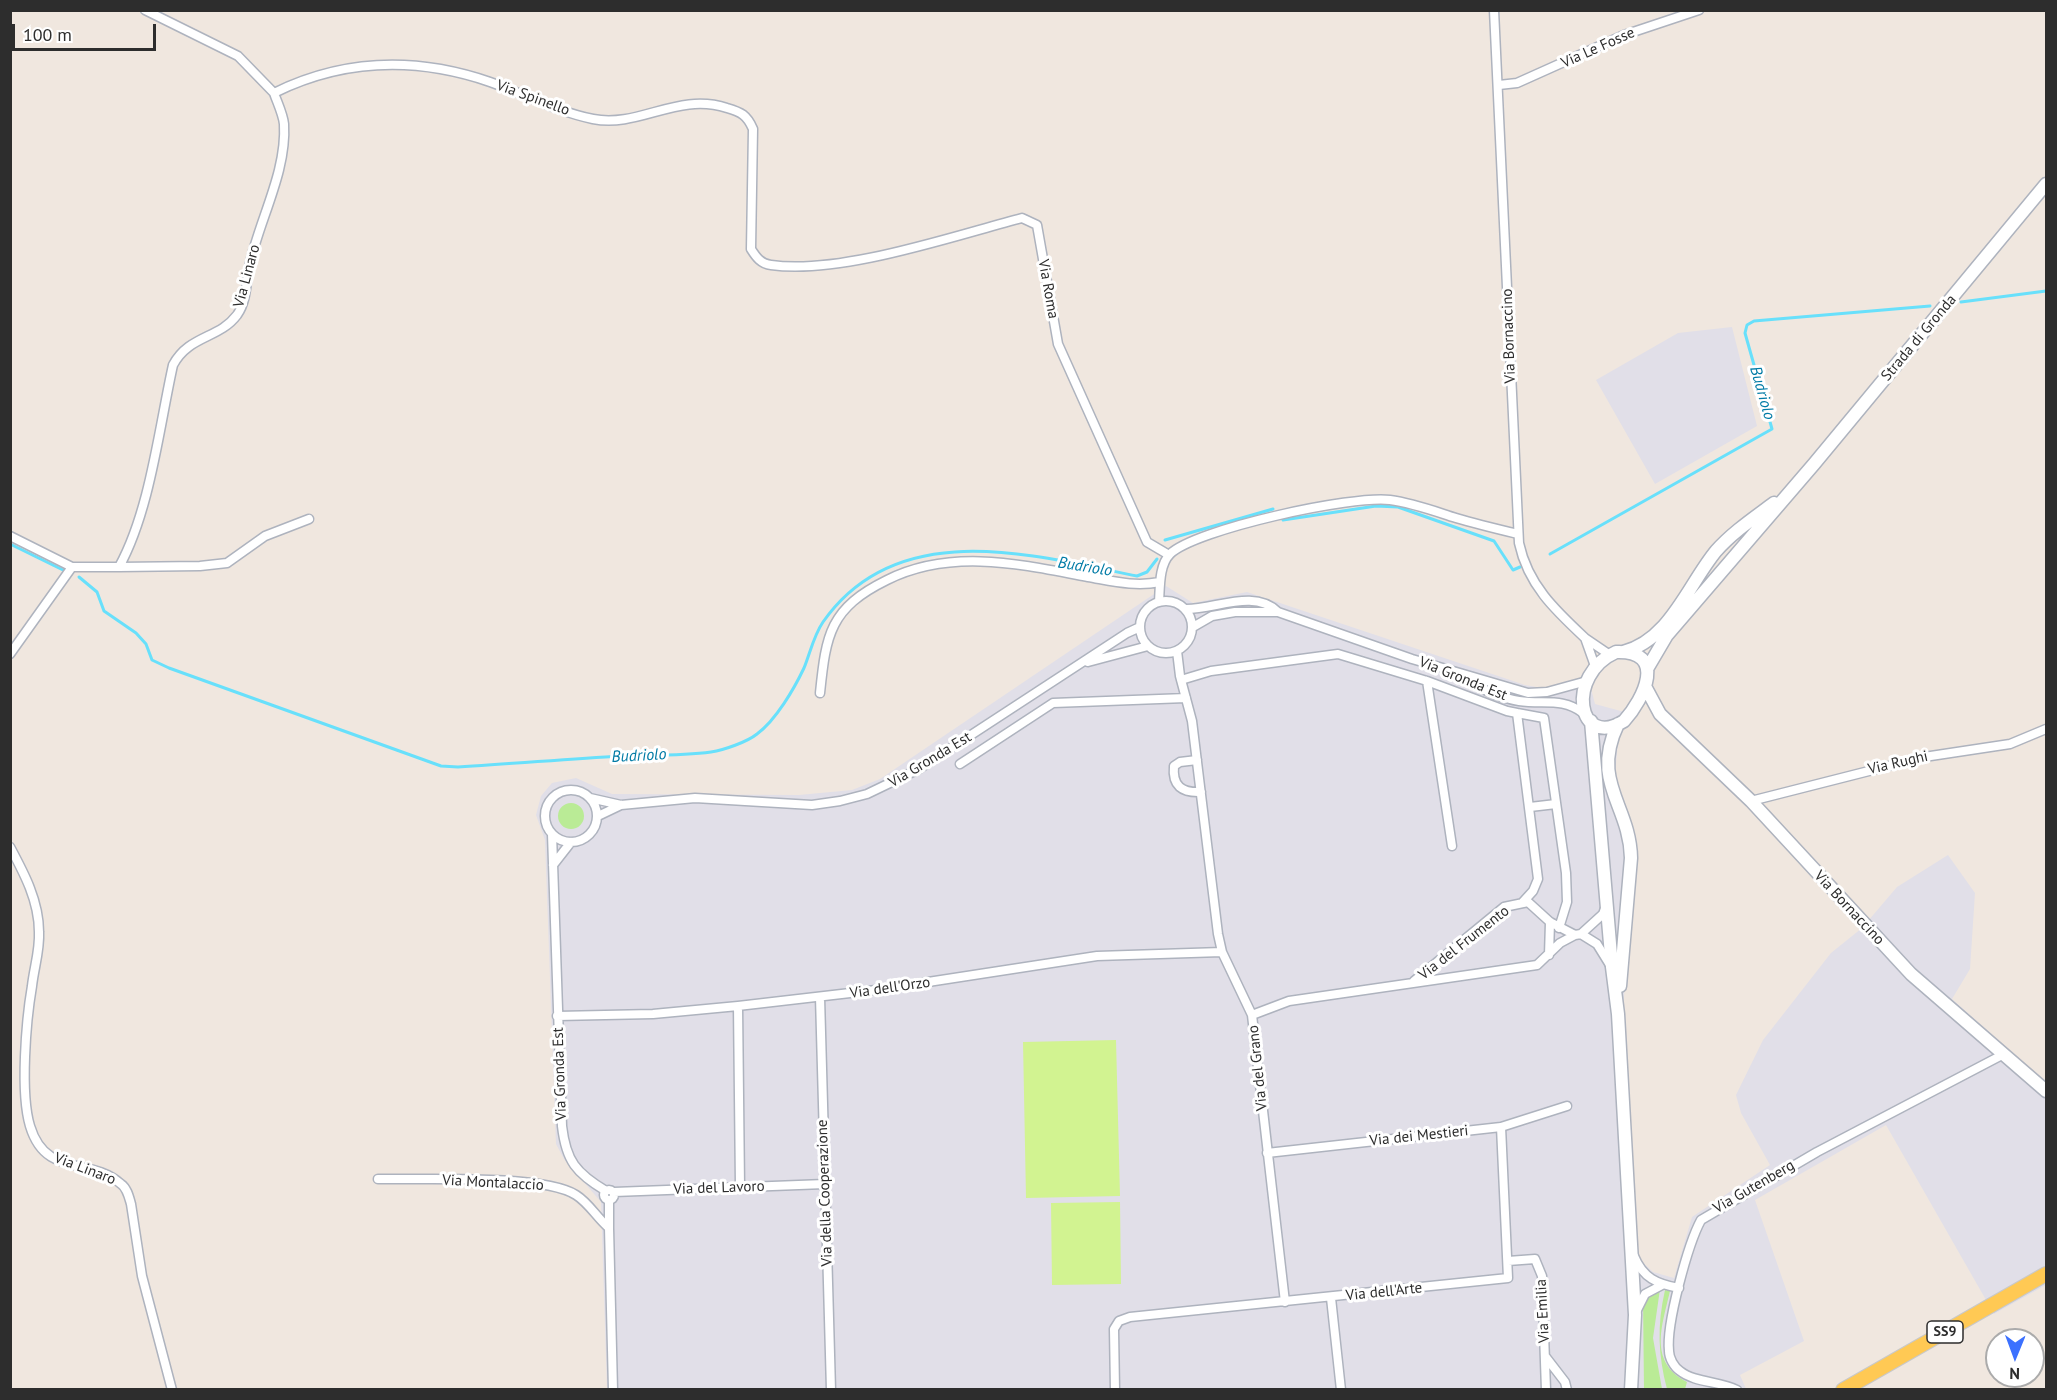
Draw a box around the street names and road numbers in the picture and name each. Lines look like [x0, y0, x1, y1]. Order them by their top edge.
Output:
street label: Via Le Fosse [1558, 24, 1638, 72]
street label: Via Spinello [494, 76, 572, 120]
street label: Via Linaro [230, 242, 264, 310]
street label: Via Roma [1034, 258, 1062, 320]
street label: Via Bornaccino [1498, 288, 1520, 384]
street label: Strada di Gronda [1878, 291, 1960, 385]
street label: Via Gronda Est [1416, 653, 1510, 705]
street label: Via Gronda Est [885, 728, 975, 792]
street label: Via Rughi [1866, 747, 1930, 779]
street label: Via Bornaccino [1810, 867, 1888, 949]
street label: Via del Frumento [1415, 902, 1513, 984]
street label: Via dell'Orzo [849, 973, 931, 1003]
street label: Via del Grano [1245, 1024, 1271, 1112]
street label: Via Gronda Est [549, 1027, 571, 1121]
street label: Via della Cooperazione [813, 1119, 837, 1267]
street label: Via dei Mestieri [1369, 1122, 1469, 1150]
street label: Via Linaro [52, 1149, 118, 1189]
street label: Via Gutenberg [1710, 1156, 1798, 1218]
street label: Via Montalaccio [442, 1171, 544, 1195]
street label: Via del Lavoro [673, 1177, 765, 1199]
street label: Via dell'Arte [1345, 1279, 1423, 1305]
street label: Via Emilia [1532, 1279, 1554, 1343]
road number: SS9 [1927, 1321, 1963, 1343]

